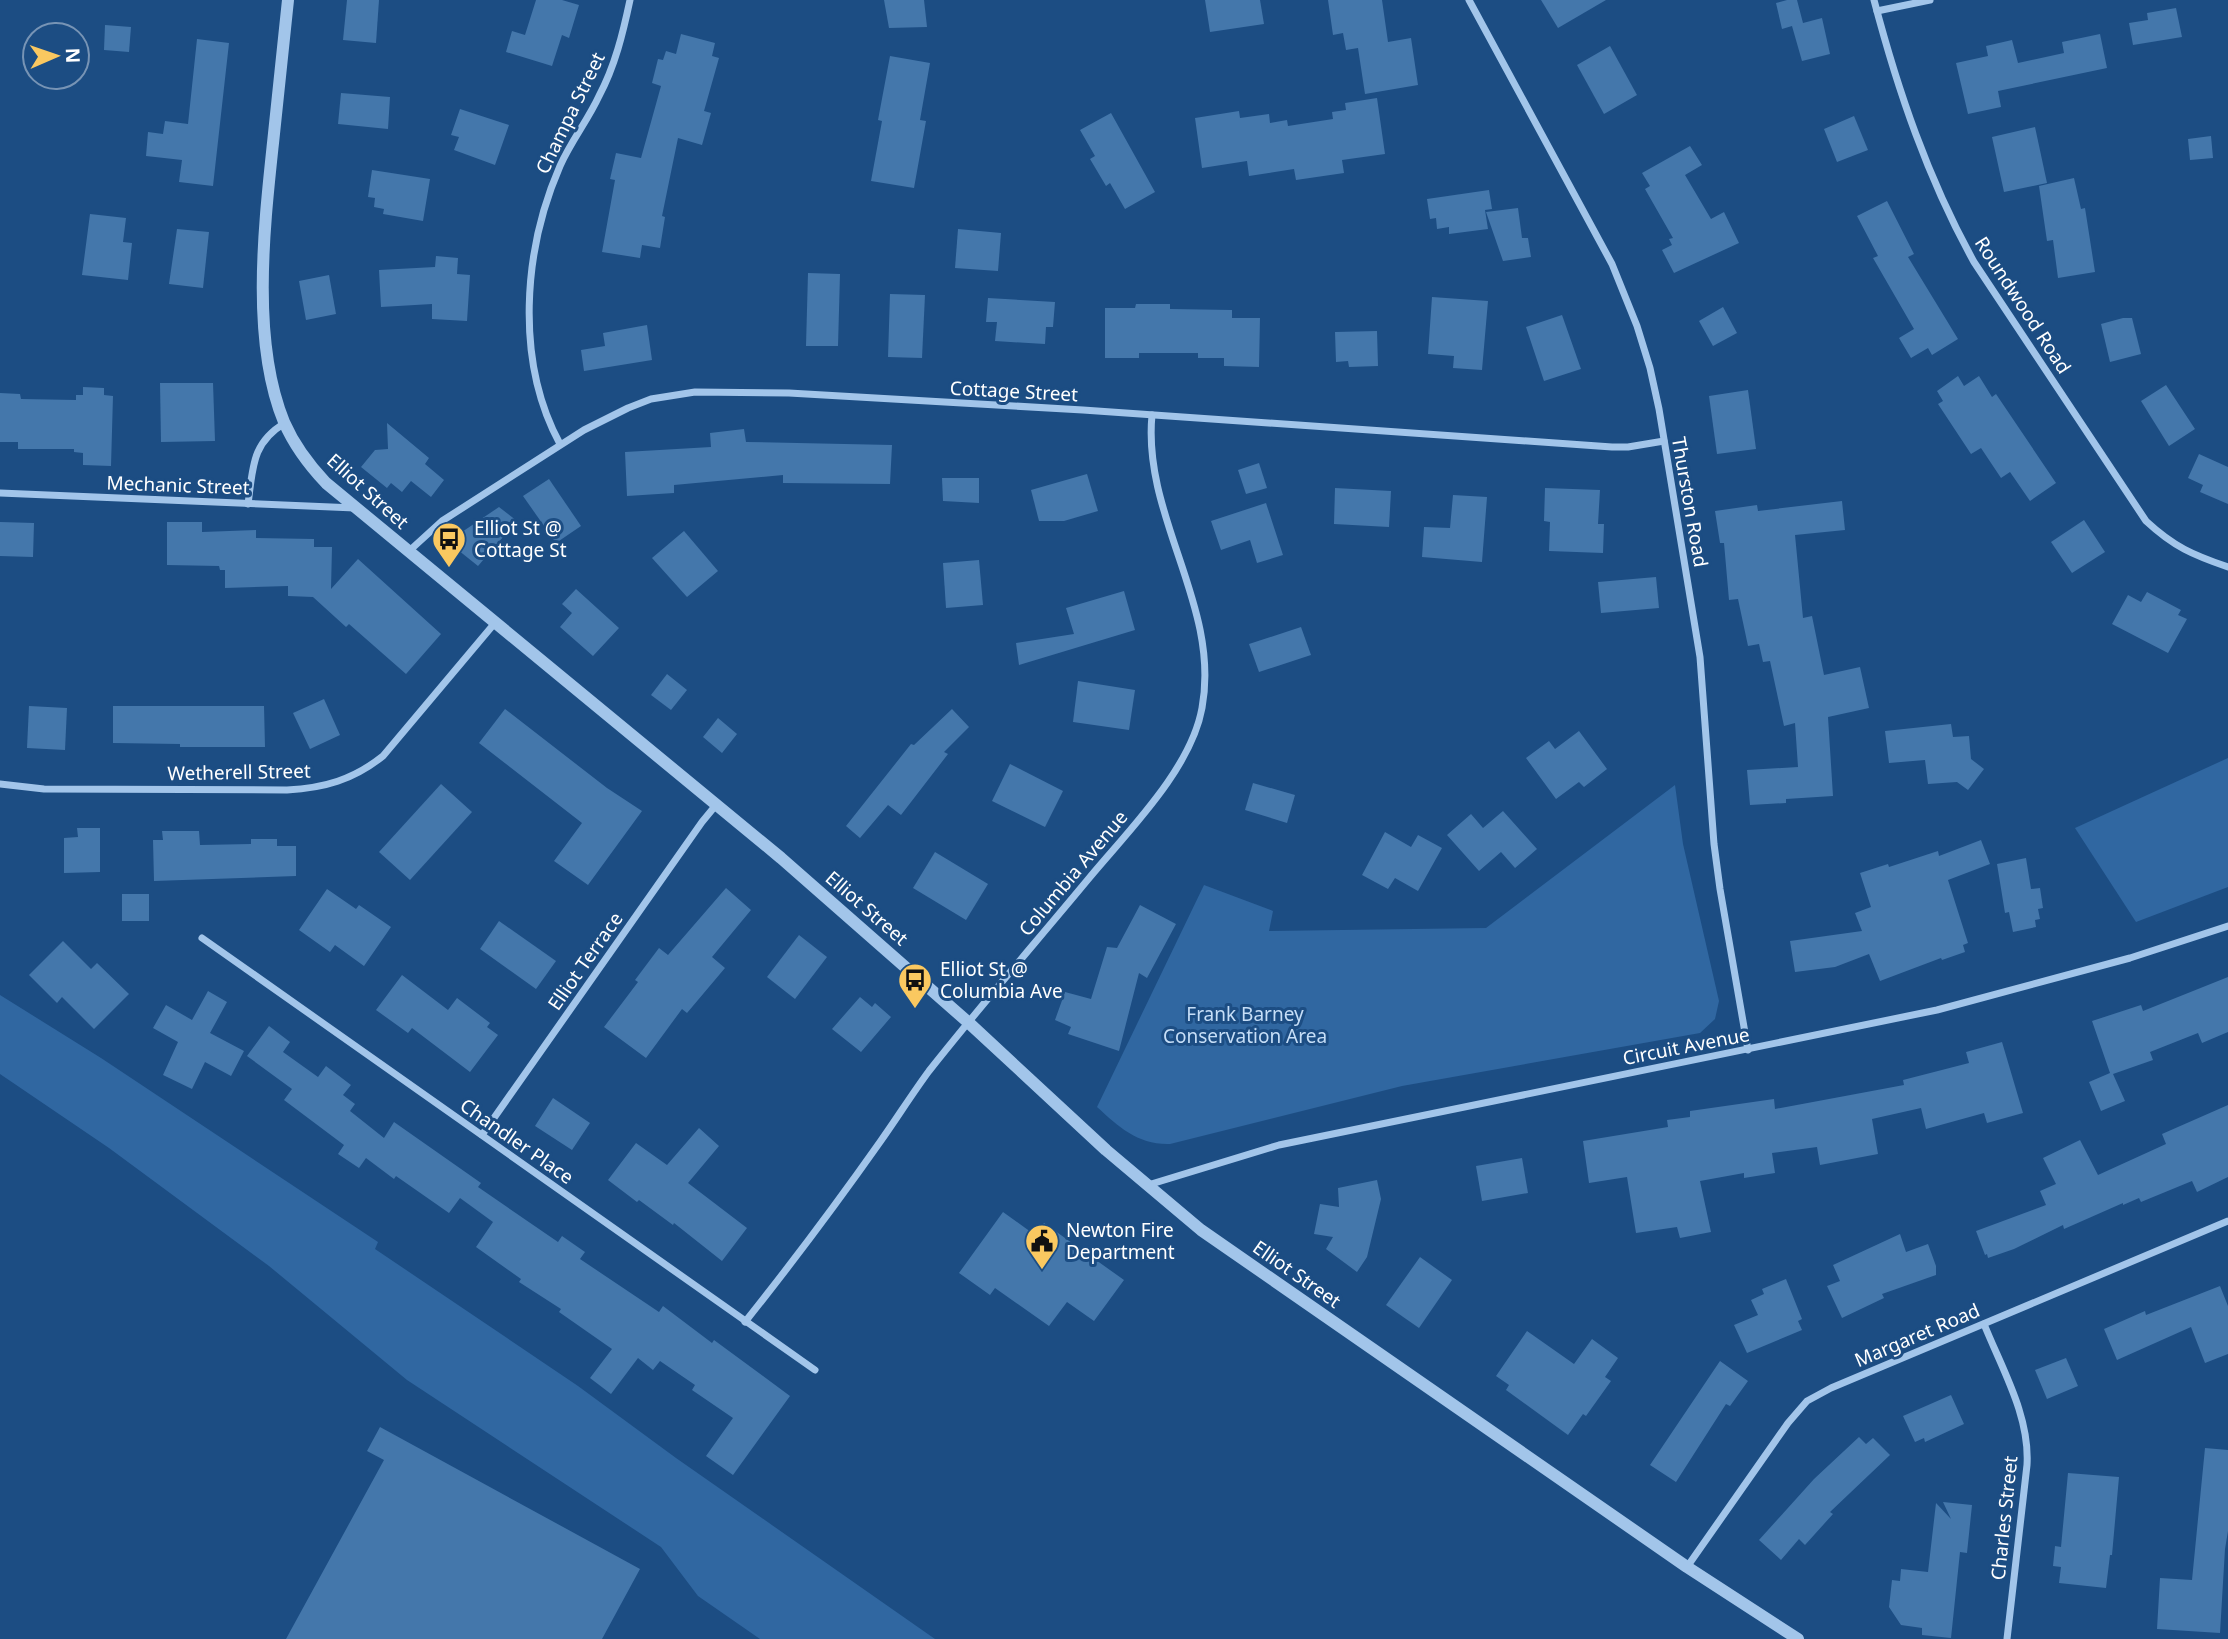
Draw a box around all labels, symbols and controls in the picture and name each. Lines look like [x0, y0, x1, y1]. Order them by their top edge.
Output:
north arrow [21, 21, 91, 91]
text: N [60, 47, 86, 64]
street label: Champa Street [529, 48, 611, 178]
street label: Roundwood Road [1969, 231, 2077, 379]
street label: Cottage Street [949, 375, 1079, 407]
street label: Thurston Road [1666, 435, 1714, 569]
street label: Elliot Street [322, 447, 415, 535]
street label: Mechanic Street [106, 470, 250, 500]
place label: Elliot St @ Cottage St [474, 515, 567, 563]
bus stop icon: Elliot St @ Cottage St [430, 520, 468, 569]
street label: Wetherell Street [167, 758, 311, 786]
street label: Columbia Avenue [1013, 805, 1133, 941]
street label: Elliot Street [820, 865, 914, 951]
street label: Elliot Terrace [542, 907, 628, 1015]
place label: Elliot St @ Columbia Ave [940, 956, 1063, 1004]
bus stop icon: Elliot St @ Columbia Ave [896, 961, 934, 1010]
park label: Frank Barney Conservation Area [1163, 1001, 1327, 1049]
street label: Circuit Avenue [1620, 1021, 1752, 1071]
street label: Chandler Place [455, 1092, 579, 1190]
place label: Newton Fire Department [1066, 1217, 1175, 1265]
public building icon: Newton Fire Department [1023, 1222, 1061, 1271]
street label: Elliot Street [1248, 1234, 1346, 1314]
street label: Margaret Road [1850, 1297, 1984, 1373]
street label: Charles Street [1985, 1454, 2023, 1582]

